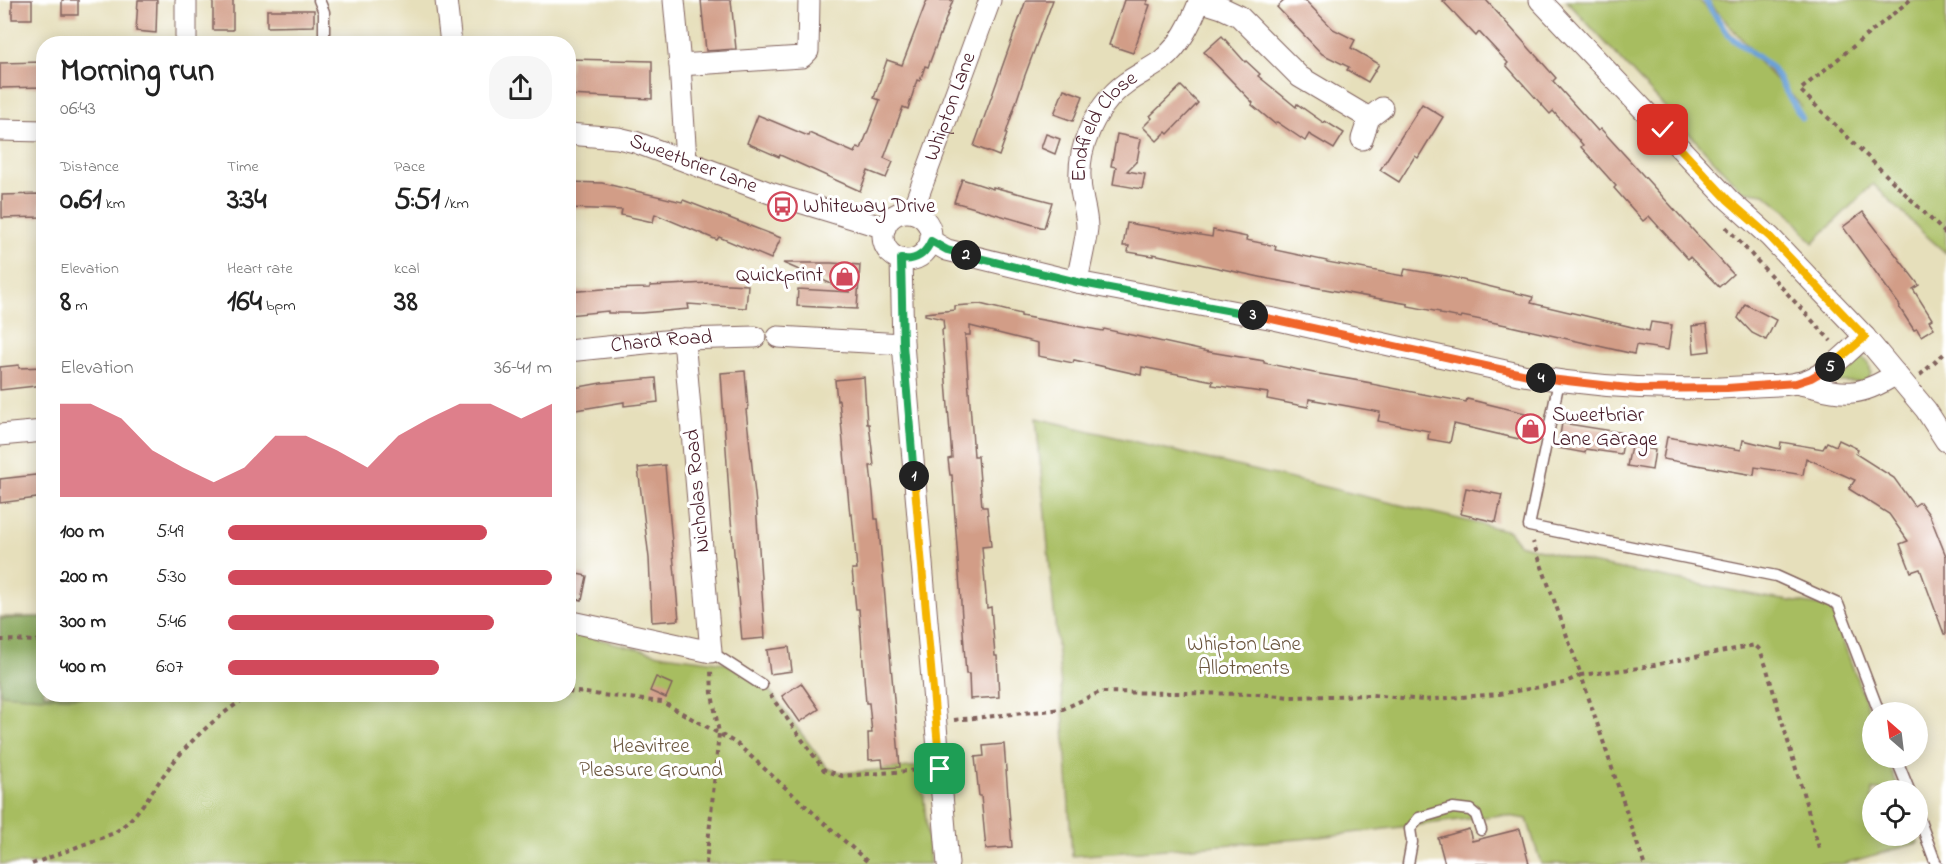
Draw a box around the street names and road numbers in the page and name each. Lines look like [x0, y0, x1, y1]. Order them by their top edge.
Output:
street label: Whipton Lane [917, 48, 985, 166]
street label: Endfield Close [1065, 64, 1144, 182]
street label: Sweetbrier Lane [625, 126, 762, 202]
street label: Chard Road [609, 323, 713, 362]
street label: Nicholas Road [678, 428, 718, 554]

